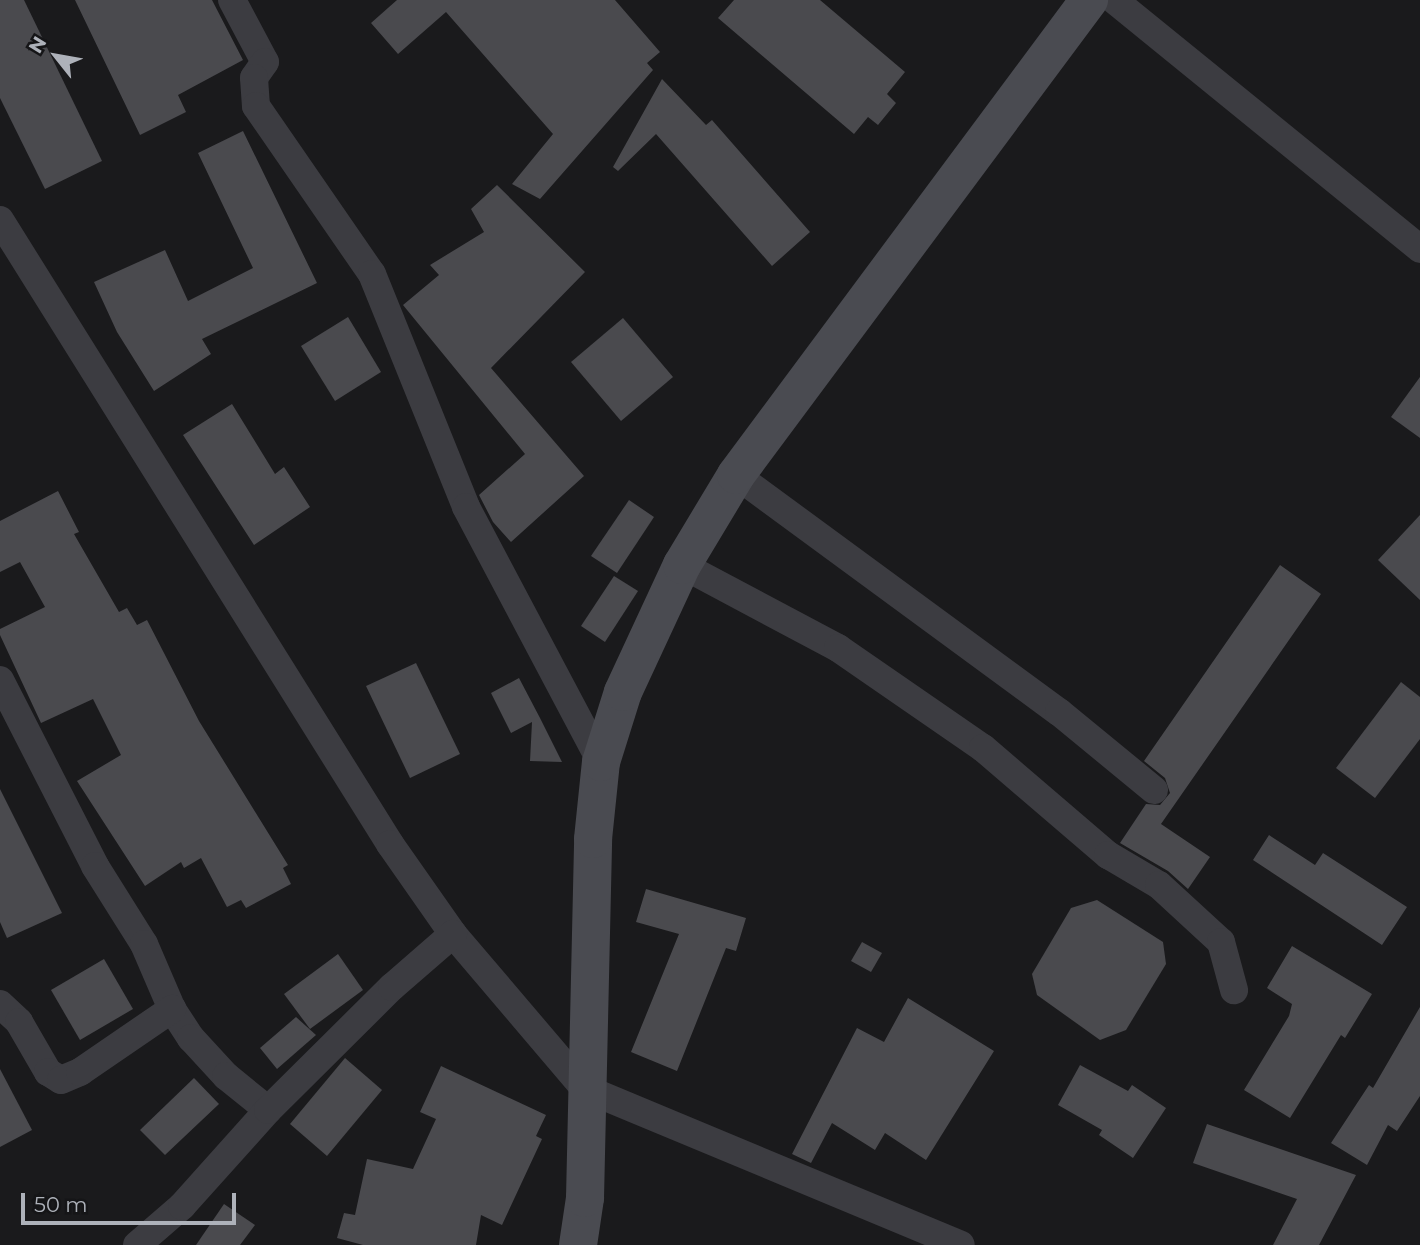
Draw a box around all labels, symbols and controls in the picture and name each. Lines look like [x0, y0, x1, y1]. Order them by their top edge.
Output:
north arrow [21, 21, 91, 91]
text: N [24, 32, 51, 57]
scale bar [24, 1178, 240, 1222]
text: 50 m [34, 1192, 88, 1217]

